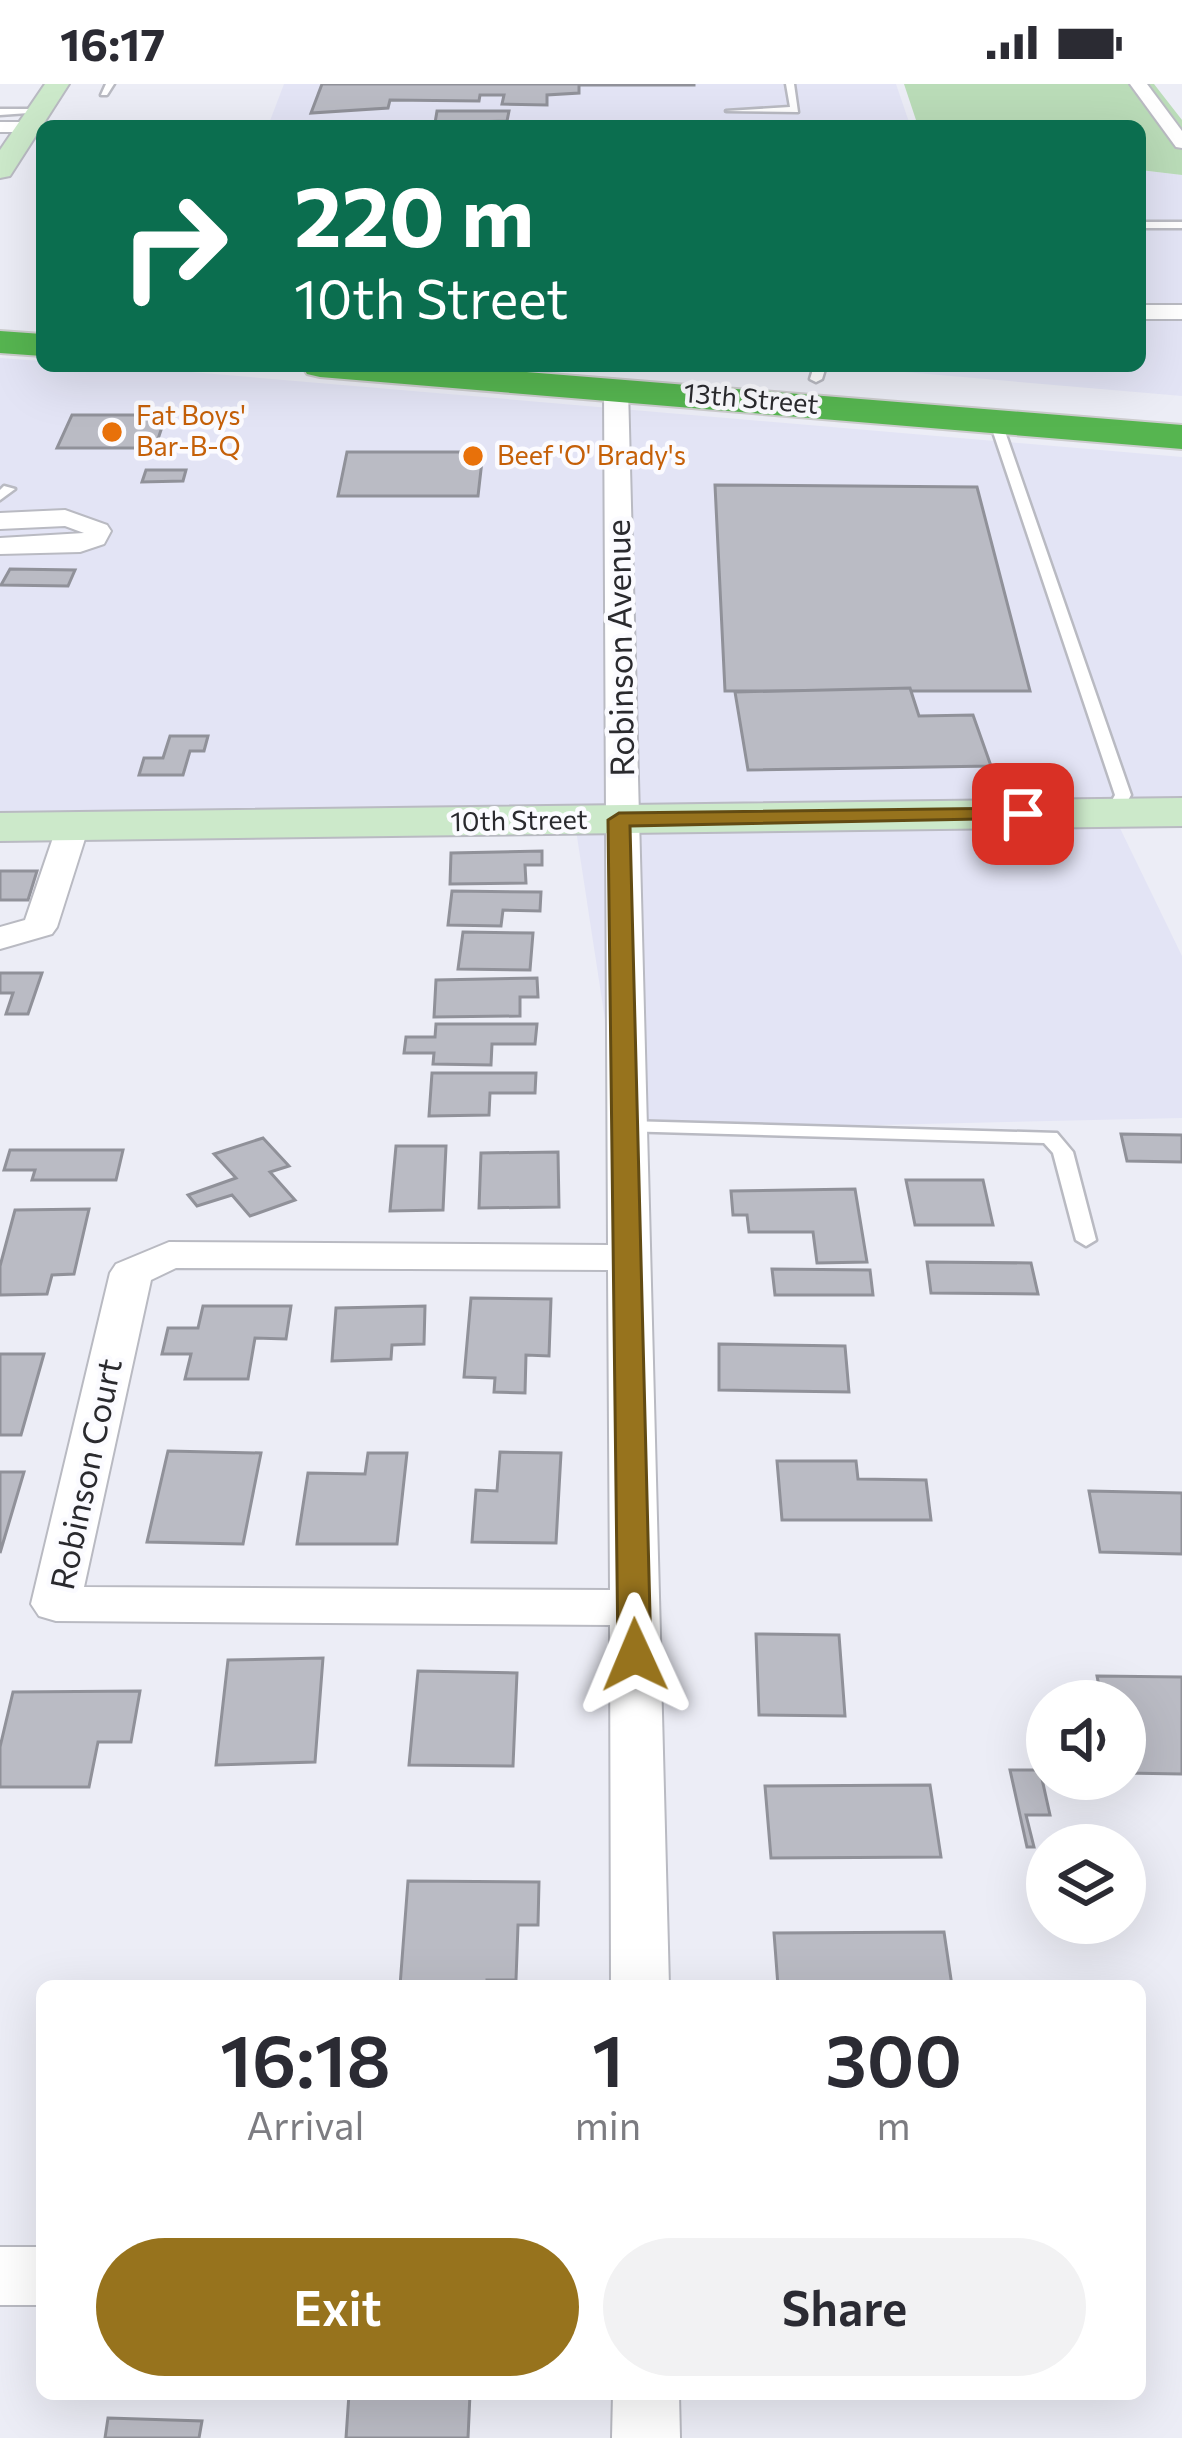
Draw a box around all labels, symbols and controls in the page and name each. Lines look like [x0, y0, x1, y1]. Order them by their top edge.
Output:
text: 16:17 [60, 15, 165, 70]
text: 220 m [294, 162, 534, 264]
icon: right [96, 168, 252, 324]
text: 10th Street [294, 264, 568, 330]
street label: 13th Street [682, 375, 820, 420]
place label: Fat Boys' Bar-B-Q [136, 398, 246, 462]
marker: Fat Boys' Bar-B-Q [99, 419, 125, 445]
place label: Beef 'O' Brady's [497, 438, 686, 471]
marker: Beef 'O' Brady's [460, 443, 486, 469]
street label: Robinson Avenue [596, 519, 641, 777]
pin [972, 763, 1074, 865]
icon: arrive [990, 781, 1056, 847]
street label: 10th Street [450, 802, 588, 837]
street label: Robinson Court [40, 1354, 129, 1593]
position arrow [572, 1592, 698, 1718]
map controls [1026, 1680, 1146, 1944]
button: sound [1026, 1680, 1146, 1800]
button: layers [1026, 1824, 1146, 1944]
text: 16:18 [220, 2014, 391, 2102]
text: 1 [592, 2014, 624, 2102]
text: 300 [825, 2014, 962, 2102]
text: Arrival [246, 2100, 364, 2148]
text: min [575, 2100, 641, 2148]
text: m [877, 2100, 911, 2148]
button: Exit [96, 2238, 579, 2376]
button: Share [603, 2238, 1086, 2376]

